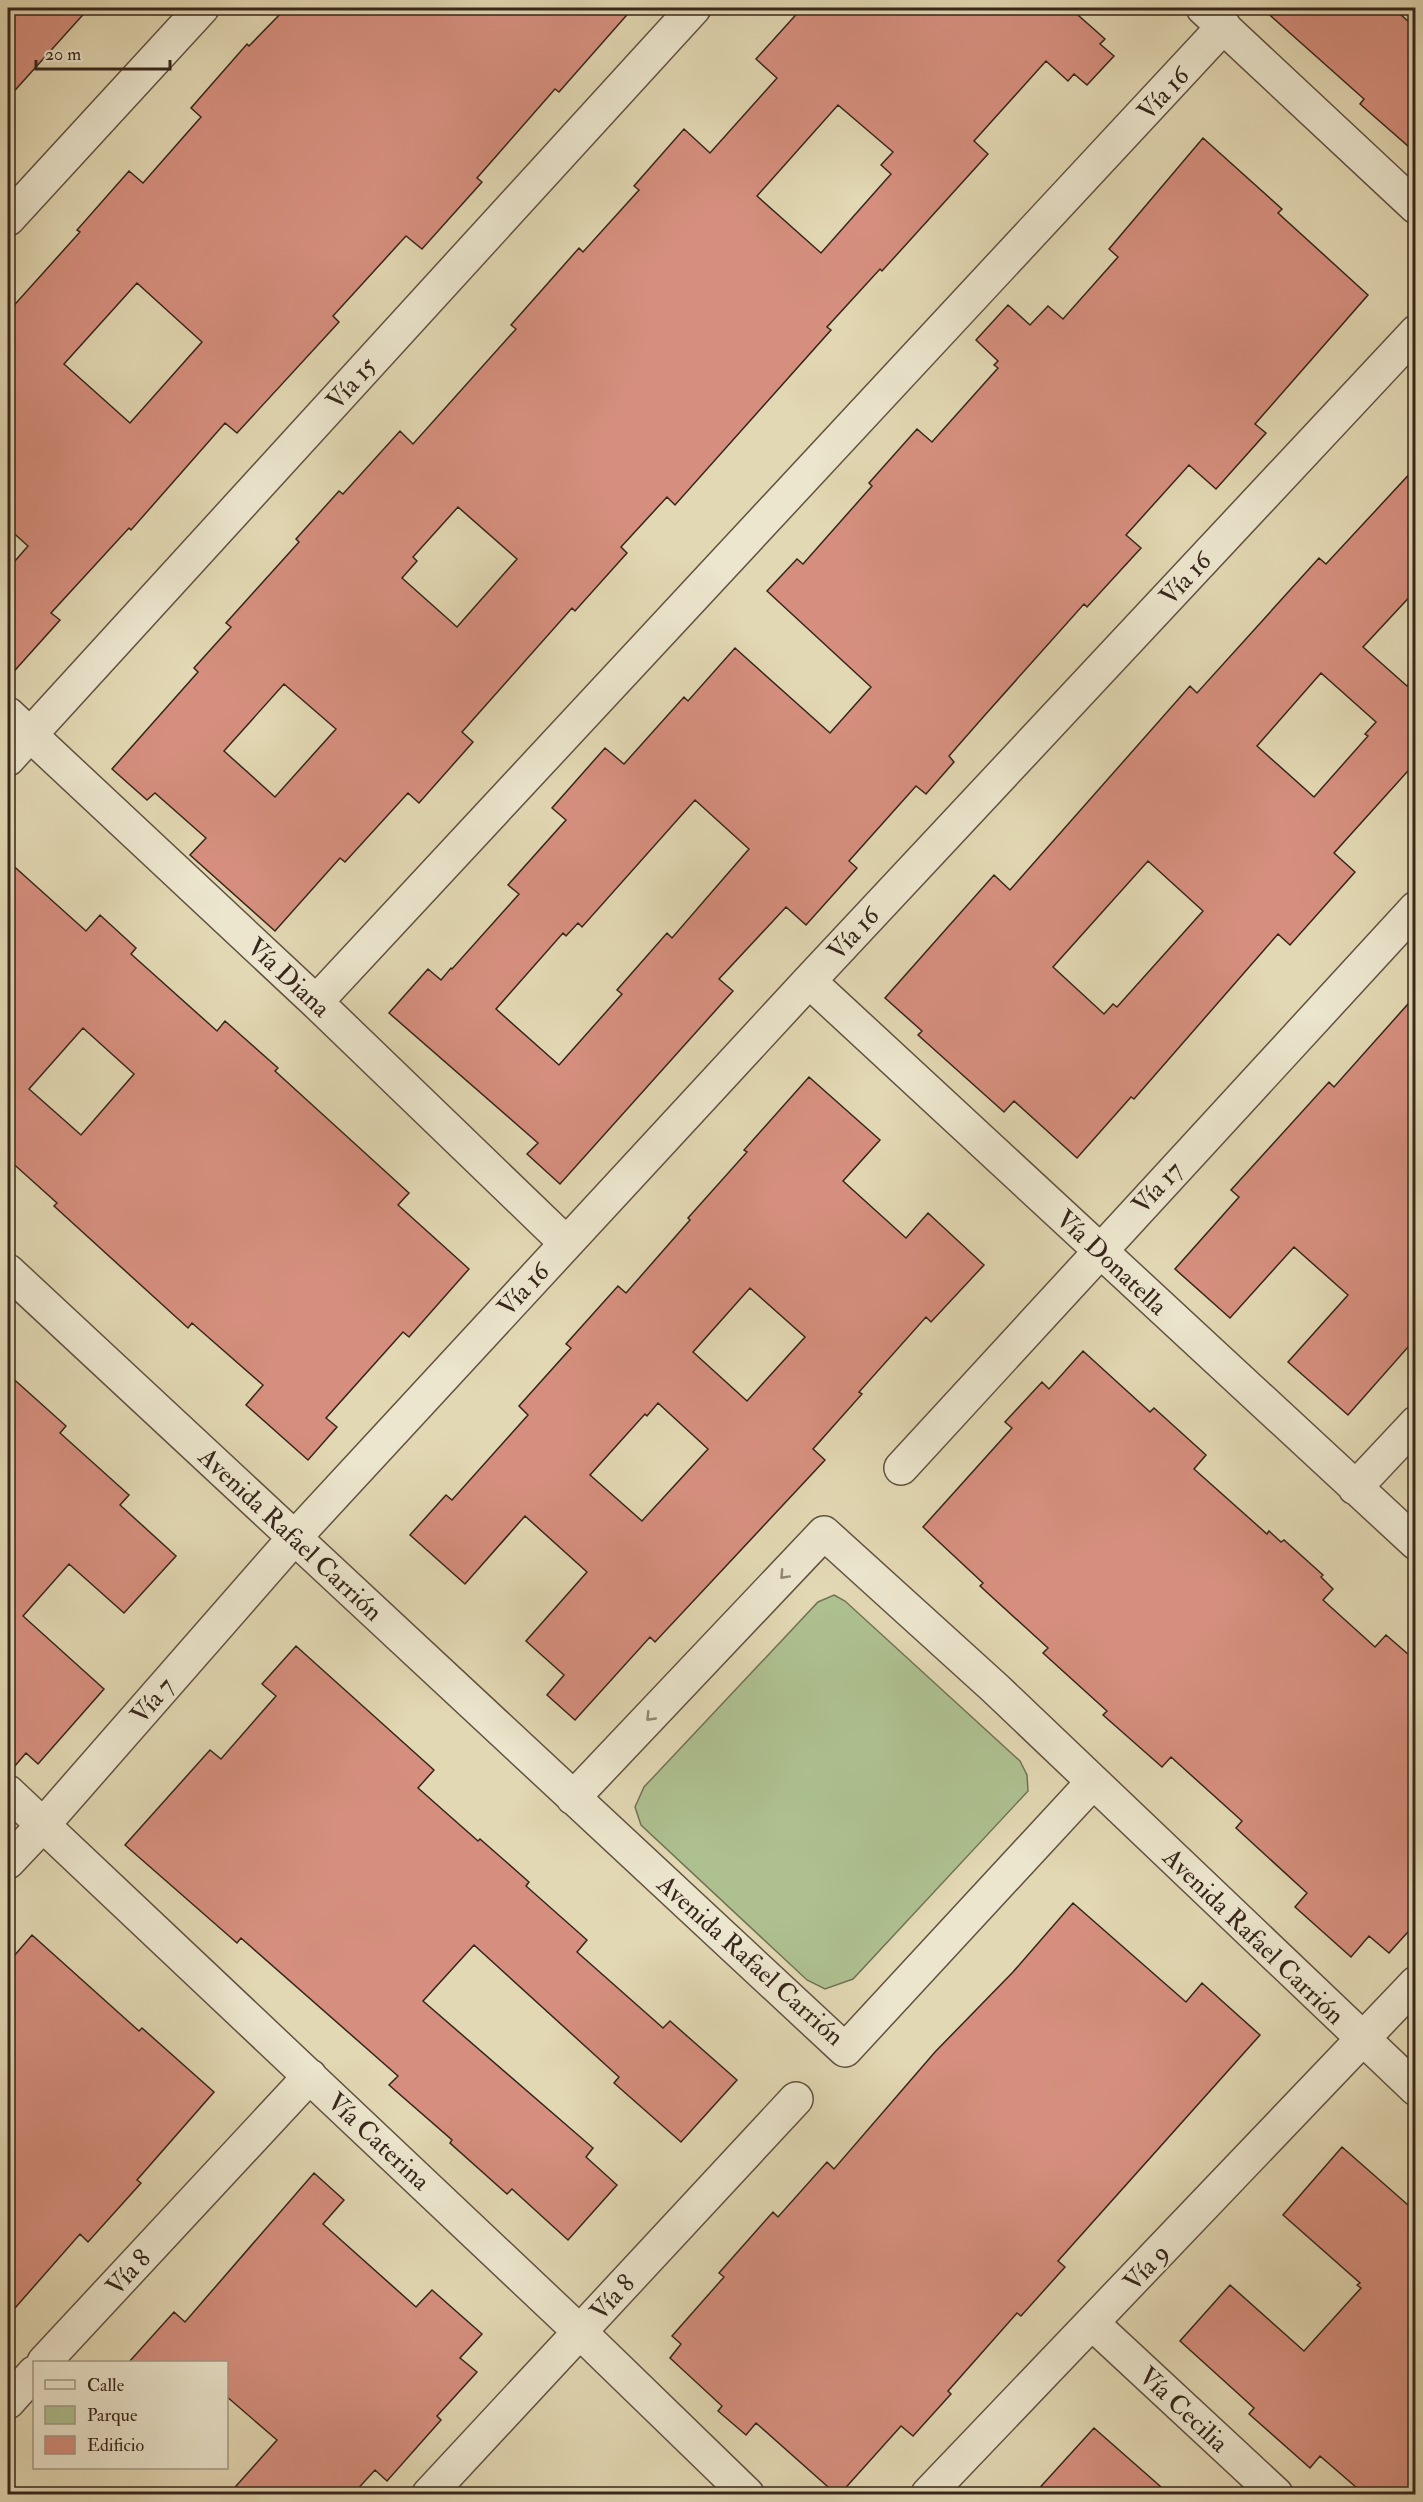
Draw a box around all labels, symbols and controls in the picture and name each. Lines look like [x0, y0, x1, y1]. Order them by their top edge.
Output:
scale bar [36, 33, 170, 71]
text: 20 m [45, 43, 81, 66]
street label: Vía 16 [1131, 59, 1198, 127]
street label: Vía 15 [320, 350, 384, 417]
street label: Vía 16 [1153, 544, 1220, 612]
street label: Vía 16 [821, 899, 888, 967]
street label: Vía Diana [240, 931, 337, 1025]
street label: Vía 17 [1125, 1155, 1190, 1221]
street label: Vía Donatella [1049, 1203, 1174, 1323]
street label: Vía 16 [491, 1255, 558, 1323]
street label: Avenida Rafael Carrión [191, 1441, 389, 1628]
one-way arrow [780, 1569, 791, 1579]
street label: Vía 7 [124, 1671, 182, 1731]
one-way arrow [646, 1710, 657, 1720]
street label: Avenida Rafael Carrión [1155, 1841, 1351, 2032]
street label: Avenida Rafael Carrión [650, 1868, 850, 2053]
street label: Vía Caterina [320, 2086, 437, 2198]
street label: Vía 9 [1117, 2237, 1176, 2298]
street label: Vía 8 [99, 2243, 158, 2302]
street label: Vía 8 [583, 2268, 642, 2327]
street label: Vía Cecilia [1132, 2360, 1235, 2459]
legend [33, 2361, 228, 2469]
text: Calle [87, 2374, 125, 2397]
text: Parque [87, 2404, 138, 2427]
text: Edificio [87, 2434, 144, 2457]

